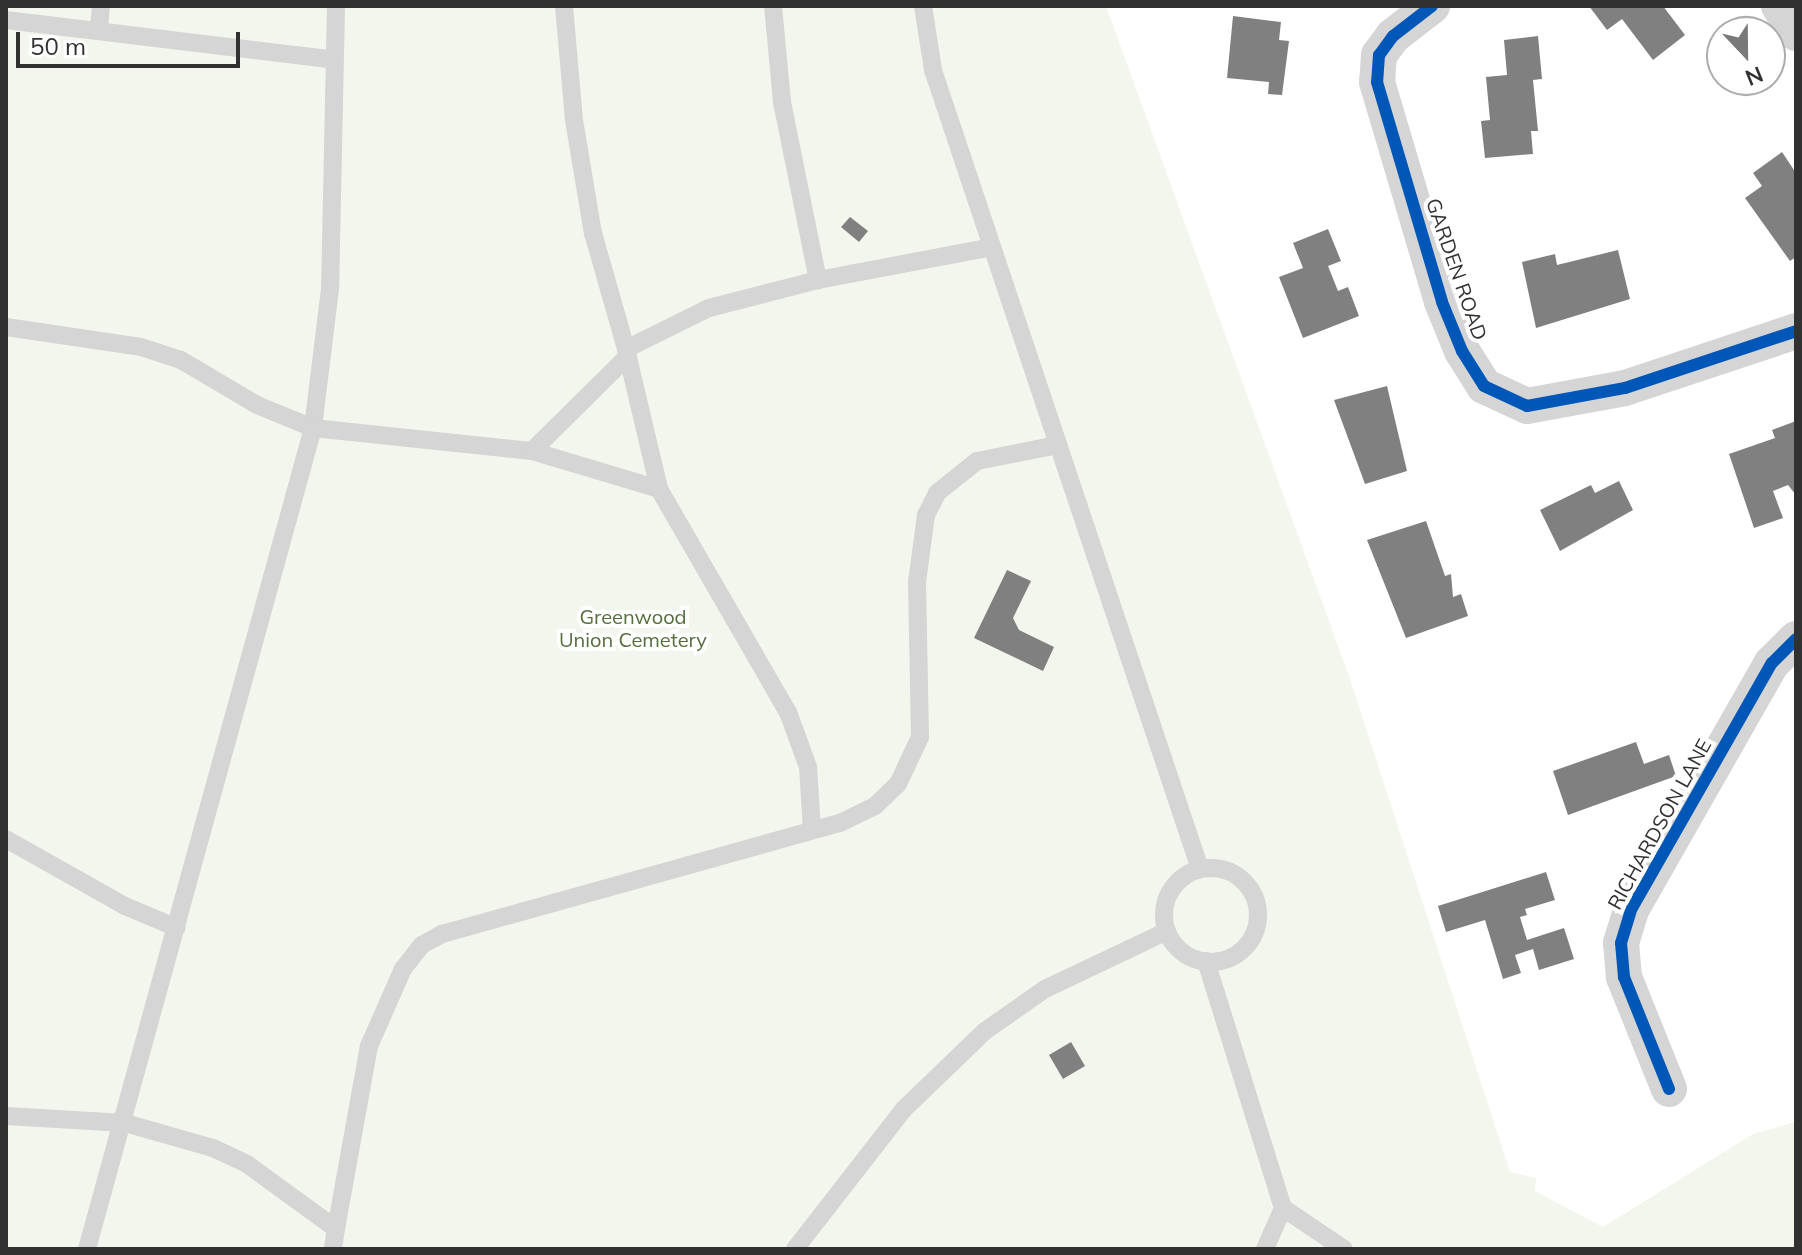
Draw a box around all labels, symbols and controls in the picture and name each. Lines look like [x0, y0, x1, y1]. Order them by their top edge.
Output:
scale bar [20, 16, 244, 66]
north arrow [1706, 16, 1786, 96]
text: 50 m [30, 31, 86, 61]
text: N [1741, 60, 1767, 92]
street label: GARDEN ROAD [1421, 195, 1493, 343]
park label: Greenwood Union Cemetery [559, 605, 707, 652]
street label: RICHARDSON LANE [1602, 734, 1716, 914]

